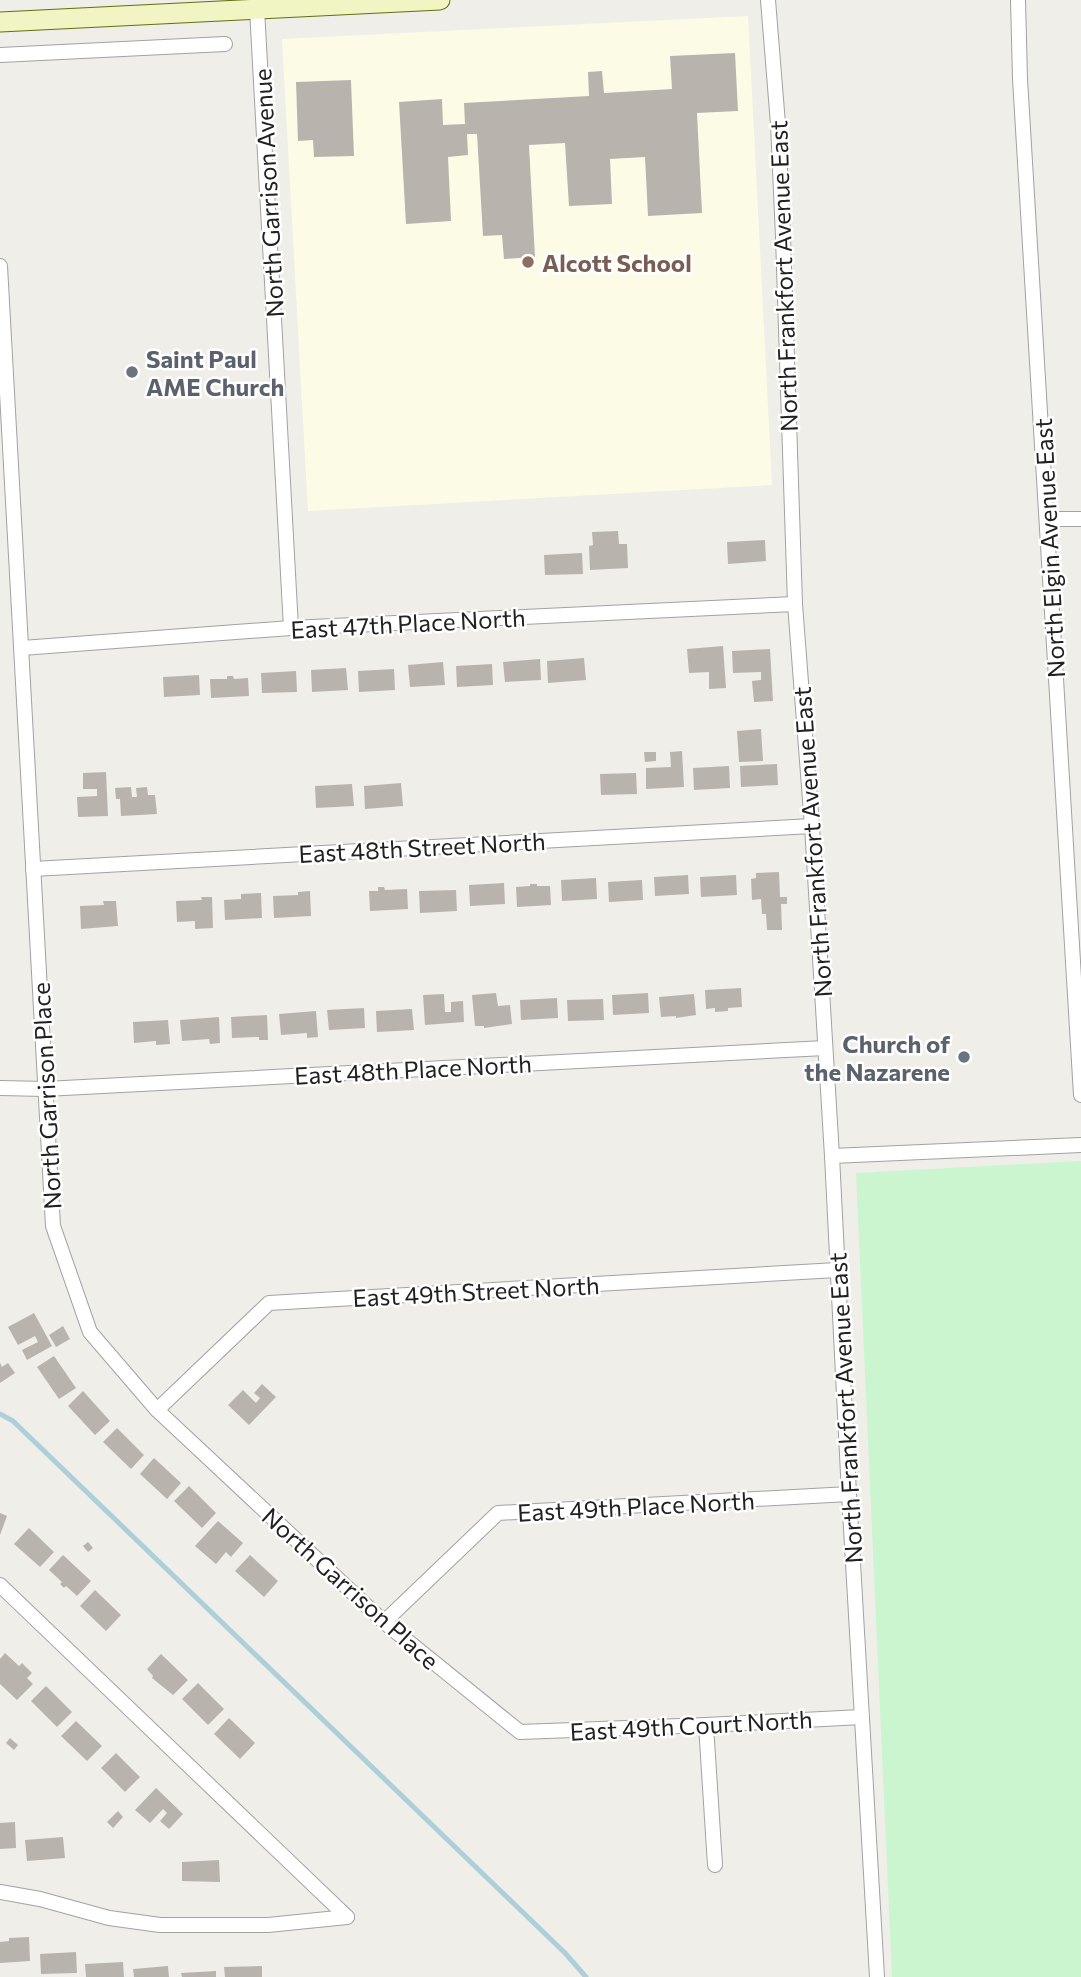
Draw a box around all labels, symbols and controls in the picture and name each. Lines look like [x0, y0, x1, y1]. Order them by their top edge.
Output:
street label: North Garrison Avenue [247, 68, 289, 318]
street label: North Frankfort Avenue East [763, 120, 803, 432]
place label: Alcott School [542, 248, 692, 277]
marker: Alcott School [520, 254, 536, 270]
place label: Saint Paul AME Church [146, 344, 284, 401]
marker: Saint Paul AME Church [124, 364, 140, 380]
street label: North Elgin Avenue East [1028, 417, 1070, 679]
street label: East 47th Place North [290, 602, 526, 644]
street label: North Frankfort Avenue East [787, 685, 837, 998]
street label: East 48th Street North [298, 826, 546, 868]
street label: North Garrison Place [26, 982, 66, 1210]
place label: Church of the Nazarene [804, 1029, 950, 1086]
street label: East 48th Place North [294, 1048, 532, 1090]
marker: Church of the Nazarene [956, 1049, 972, 1065]
street label: North Frankfort Avenue East [822, 1251, 868, 1564]
street label: East 49th Street North [352, 1270, 600, 1312]
street label: East 49th Place North [517, 1485, 755, 1527]
street label: North Garrison Place [257, 1501, 445, 1675]
street label: East 49th Court North [569, 1704, 813, 1746]

